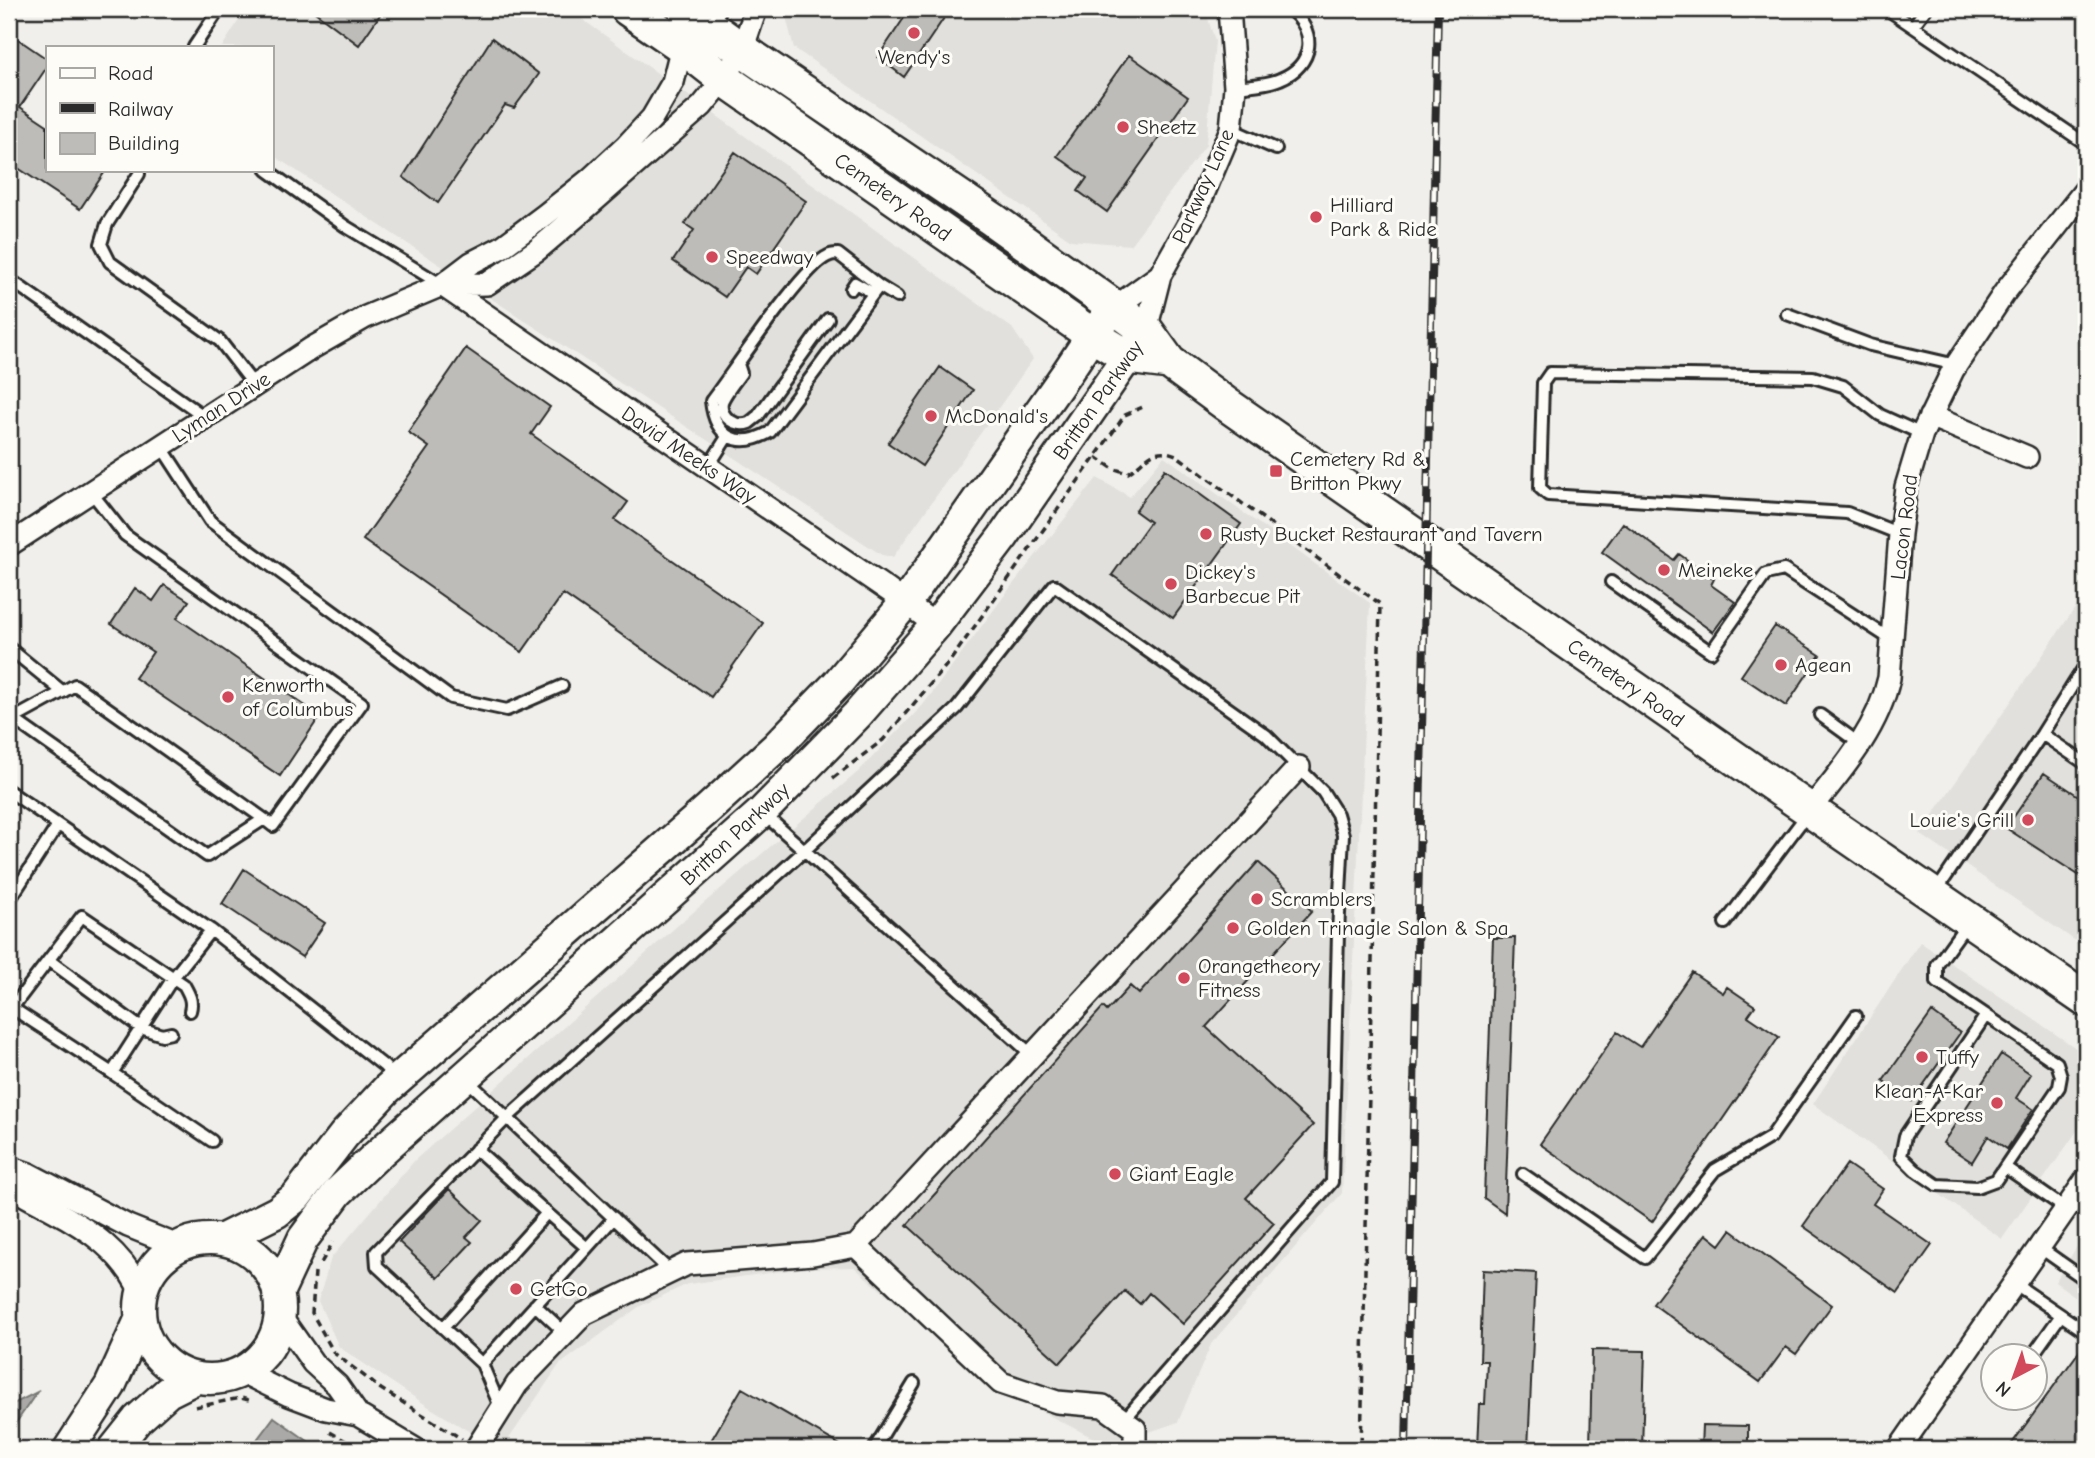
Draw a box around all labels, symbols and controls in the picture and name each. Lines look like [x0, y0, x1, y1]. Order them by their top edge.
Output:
marker: Wendy's [906, 25, 922, 41]
place label: Wendy's [878, 45, 950, 69]
legend [46, 46, 273, 172]
text: Road [108, 61, 153, 85]
text: Railway [108, 97, 173, 121]
place label: Sheetz [1137, 115, 1196, 139]
marker: Sheetz [1115, 119, 1131, 135]
street label: Parkway Lane [1167, 125, 1239, 247]
text: Building [108, 131, 180, 155]
street label: Cemetery Road [830, 148, 956, 246]
place label: Hilliard Park & Ride [1330, 193, 1437, 241]
marker: Hilliard Park & Ride [1308, 209, 1324, 225]
place label: Speedway [726, 245, 814, 269]
marker: Speedway [704, 249, 720, 265]
street label: Britton Parkway [1048, 335, 1148, 464]
street label: Lyman Drive [168, 366, 274, 448]
street label: David Meeks Way [617, 401, 761, 509]
place label: McDonald's [945, 404, 1048, 428]
marker: McDonald's [923, 408, 939, 424]
place label: Cemetery Rd & Britton Pkwy [1290, 447, 1426, 495]
marker: Cemetery Rd & Britton Pkwy [1268, 463, 1284, 479]
street label: Lacon Road [1886, 473, 1922, 581]
place label: Rusty Bucket Restaurant and Tavern [1220, 522, 1543, 546]
marker: Rusty Bucket Restaurant and Tavern [1198, 526, 1214, 542]
place label: Meineke [1678, 558, 1753, 582]
place label: Dickey's Barbecue Pit [1185, 560, 1301, 608]
marker: Meineke [1656, 562, 1672, 578]
marker: Dickey's Barbecue Pit [1163, 576, 1179, 592]
street label: Cemetery Road [1563, 634, 1689, 732]
place label: Agean [1795, 653, 1851, 677]
marker: Agean [1773, 657, 1789, 673]
place label: Kenworth of Columbus [242, 673, 353, 721]
marker: Kenworth of Columbus [220, 689, 236, 705]
street label: Britton Parkway [676, 777, 795, 890]
place label: Louie's Grill [1910, 808, 2014, 832]
marker: Louie's Grill [2020, 812, 2036, 828]
place label: Scramblers [1271, 887, 1372, 911]
marker: Scramblers [1249, 891, 1265, 907]
place label: Golden Trinagle Salon & Spa [1247, 916, 1509, 940]
marker: Golden Trinagle Salon & Spa [1225, 920, 1241, 936]
place label: Orangetheory Fitness [1198, 954, 1321, 1002]
marker: Orangetheory Fitness [1176, 970, 1192, 986]
place label: Tuffy [1936, 1045, 1979, 1069]
marker: Tuffy [1914, 1049, 1930, 1065]
place label: Klean-A-Kar Express [1874, 1079, 1984, 1127]
marker: Klean-A-Kar Express [1989, 1095, 2005, 1111]
place label: Giant Eagle [1129, 1162, 1234, 1186]
marker: Giant Eagle [1107, 1166, 1123, 1182]
place label: GetGo [530, 1277, 588, 1301]
marker: GetGo [508, 1281, 524, 1297]
north arrow [1980, 1342, 2050, 1412]
text: N [1992, 1377, 2015, 1401]

